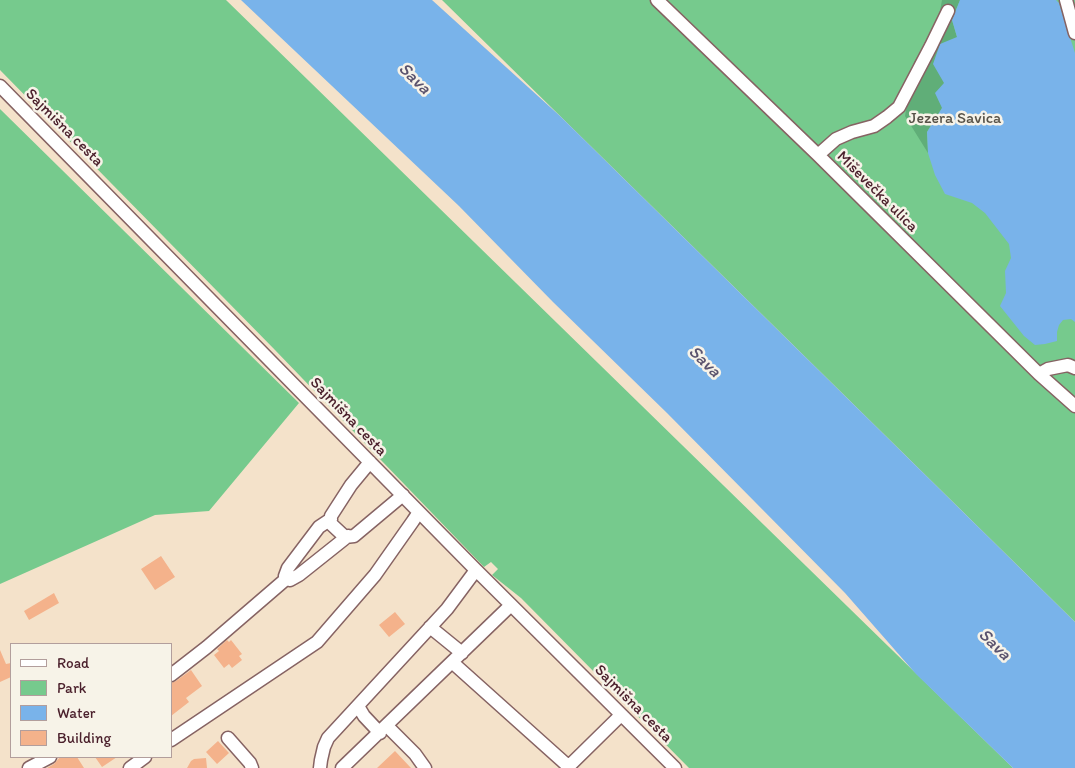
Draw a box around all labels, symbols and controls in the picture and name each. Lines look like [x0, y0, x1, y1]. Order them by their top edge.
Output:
water label: Sava [393, 59, 435, 99]
street label: Sajmišna cesta [21, 85, 107, 171]
park label: Jezera Savica [909, 109, 1001, 129]
street label: Miševečka ulica [832, 147, 922, 237]
water label: Sava [683, 342, 725, 382]
street label: Sajmišna cesta [305, 373, 391, 461]
water label: Sava [973, 625, 1015, 665]
legend [10, 643, 172, 758]
text: Road [57, 654, 89, 672]
street label: Sajmišna cesta [590, 661, 676, 747]
text: Park [57, 679, 87, 697]
text: Water [57, 704, 95, 722]
text: Building [57, 729, 111, 747]

